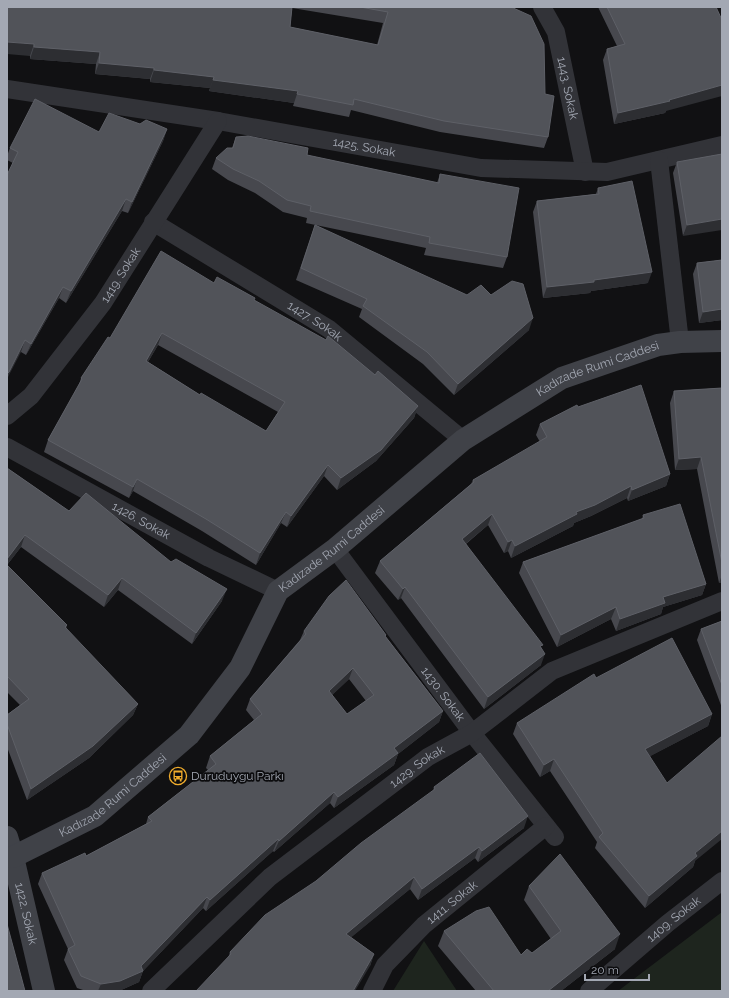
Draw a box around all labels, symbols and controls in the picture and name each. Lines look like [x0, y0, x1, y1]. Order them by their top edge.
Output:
street label: 1443. Sokak [554, 56, 581, 121]
street label: 1425. Sokak [332, 135, 397, 160]
street label: 1419. Sokak [98, 244, 144, 305]
street label: 1427. Sokak [285, 298, 346, 345]
street label: Kadızade Rumi Caddesi [534, 338, 661, 399]
street label: 1426. Sokak [110, 499, 173, 543]
street label: Kadızade Rumi Caddesi [276, 503, 387, 595]
street label: 1430. Sokak [418, 664, 468, 725]
street label: 1429. Sokak [387, 742, 448, 791]
street label: Kadızade Rumi Caddesi [57, 751, 169, 840]
bus stop icon: Duruduygu Parkı [168, 766, 188, 786]
place label: Duruduygu Parkı [191, 769, 284, 783]
street label: 1411. Sokak [424, 877, 481, 927]
street label: 1422. Sokak [12, 881, 40, 947]
street label: 1409. Sokak [644, 893, 704, 945]
scale bar [585, 956, 649, 982]
text: 20 m [591, 963, 619, 977]

